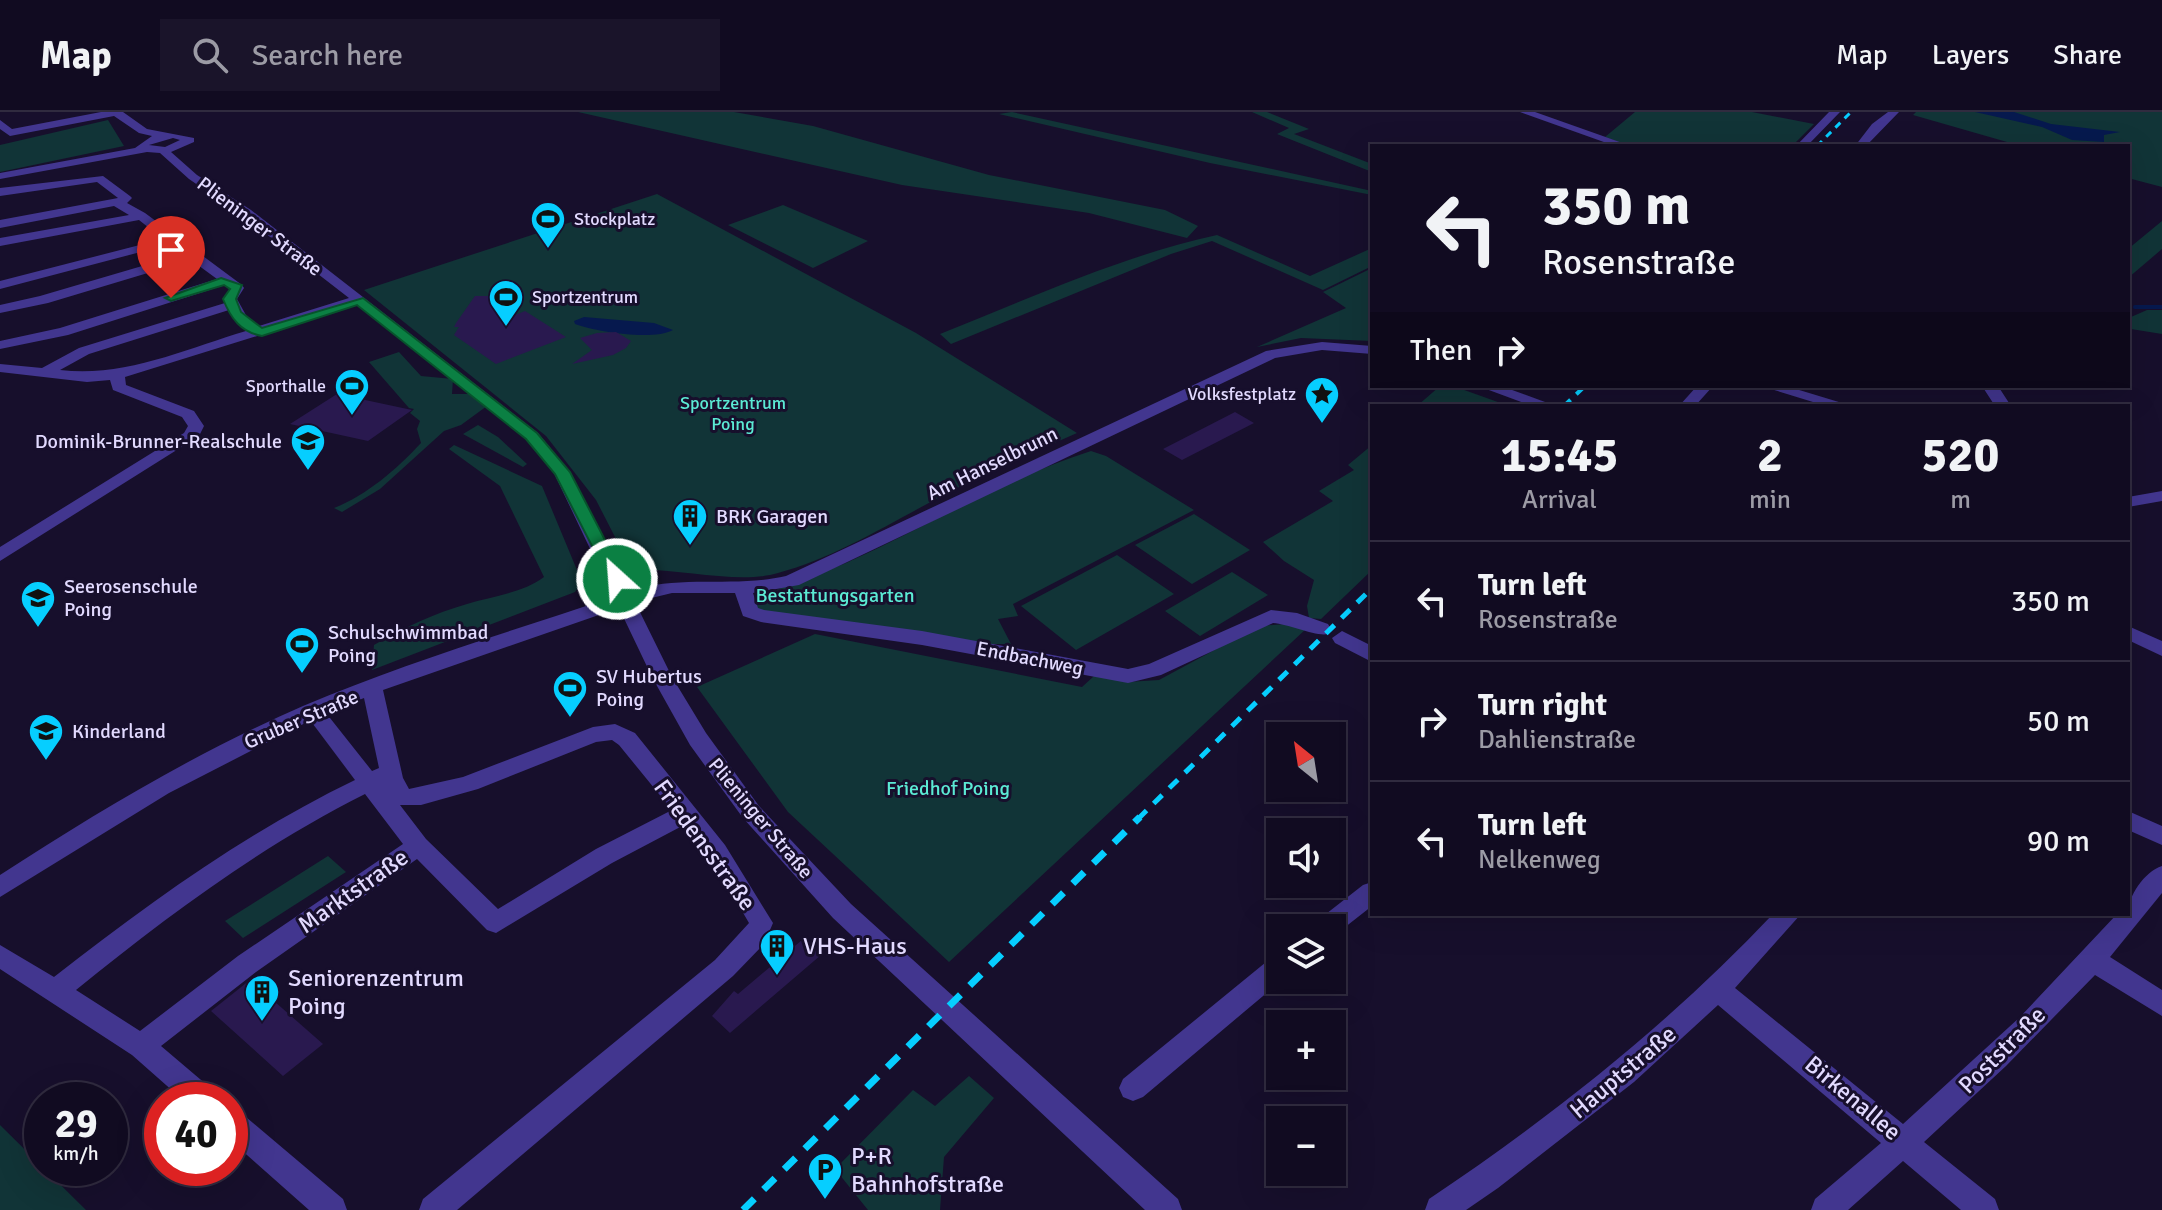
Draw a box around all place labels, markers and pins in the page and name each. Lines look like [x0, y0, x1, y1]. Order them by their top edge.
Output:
sports icon: Stockplatz [529, 200, 567, 250]
place label: Stockplatz [574, 208, 655, 230]
pin [137, 216, 205, 298]
sports icon: Sportzentrum [487, 278, 525, 328]
place label: Sportzentrum [532, 286, 638, 308]
sports icon: Sporthalle [333, 367, 371, 417]
place label: Sporthalle [246, 375, 326, 397]
place icon: Volksfestplatz [1303, 375, 1341, 425]
place label: Volksfestplatz [1188, 383, 1296, 405]
school or university icon: Dominik-Brunner-Realschule [289, 422, 327, 472]
place label: Dominik-Brunner-Realschule [35, 429, 282, 454]
building icon: BRK Garagen [671, 497, 709, 547]
place label: BRK Garagen [716, 504, 828, 529]
place label: Seerosenschule Poing [64, 574, 198, 622]
school or university icon: Seerosenschule Poing [19, 579, 57, 629]
place label: Schulschwimmbad Poing [328, 620, 488, 668]
sports icon: Schulschwimmbad Poing [283, 625, 321, 675]
place label: SV Hubertus Poing [596, 664, 702, 712]
sports icon: SV Hubertus Poing [551, 669, 589, 719]
school or university icon: Kinderland [27, 712, 65, 762]
place label: Kinderland [72, 719, 166, 744]
building icon: VHS-Haus [758, 927, 796, 977]
place label: VHS-Haus [803, 931, 907, 961]
place label: Seniorenzentrum Poing [288, 963, 464, 1021]
building icon: Seniorenzentrum Poing [243, 973, 281, 1023]
place label: P+R Bahnhofstraße [851, 1141, 1004, 1199]
parking icon: P+R Bahnhofstraße [806, 1151, 844, 1201]

